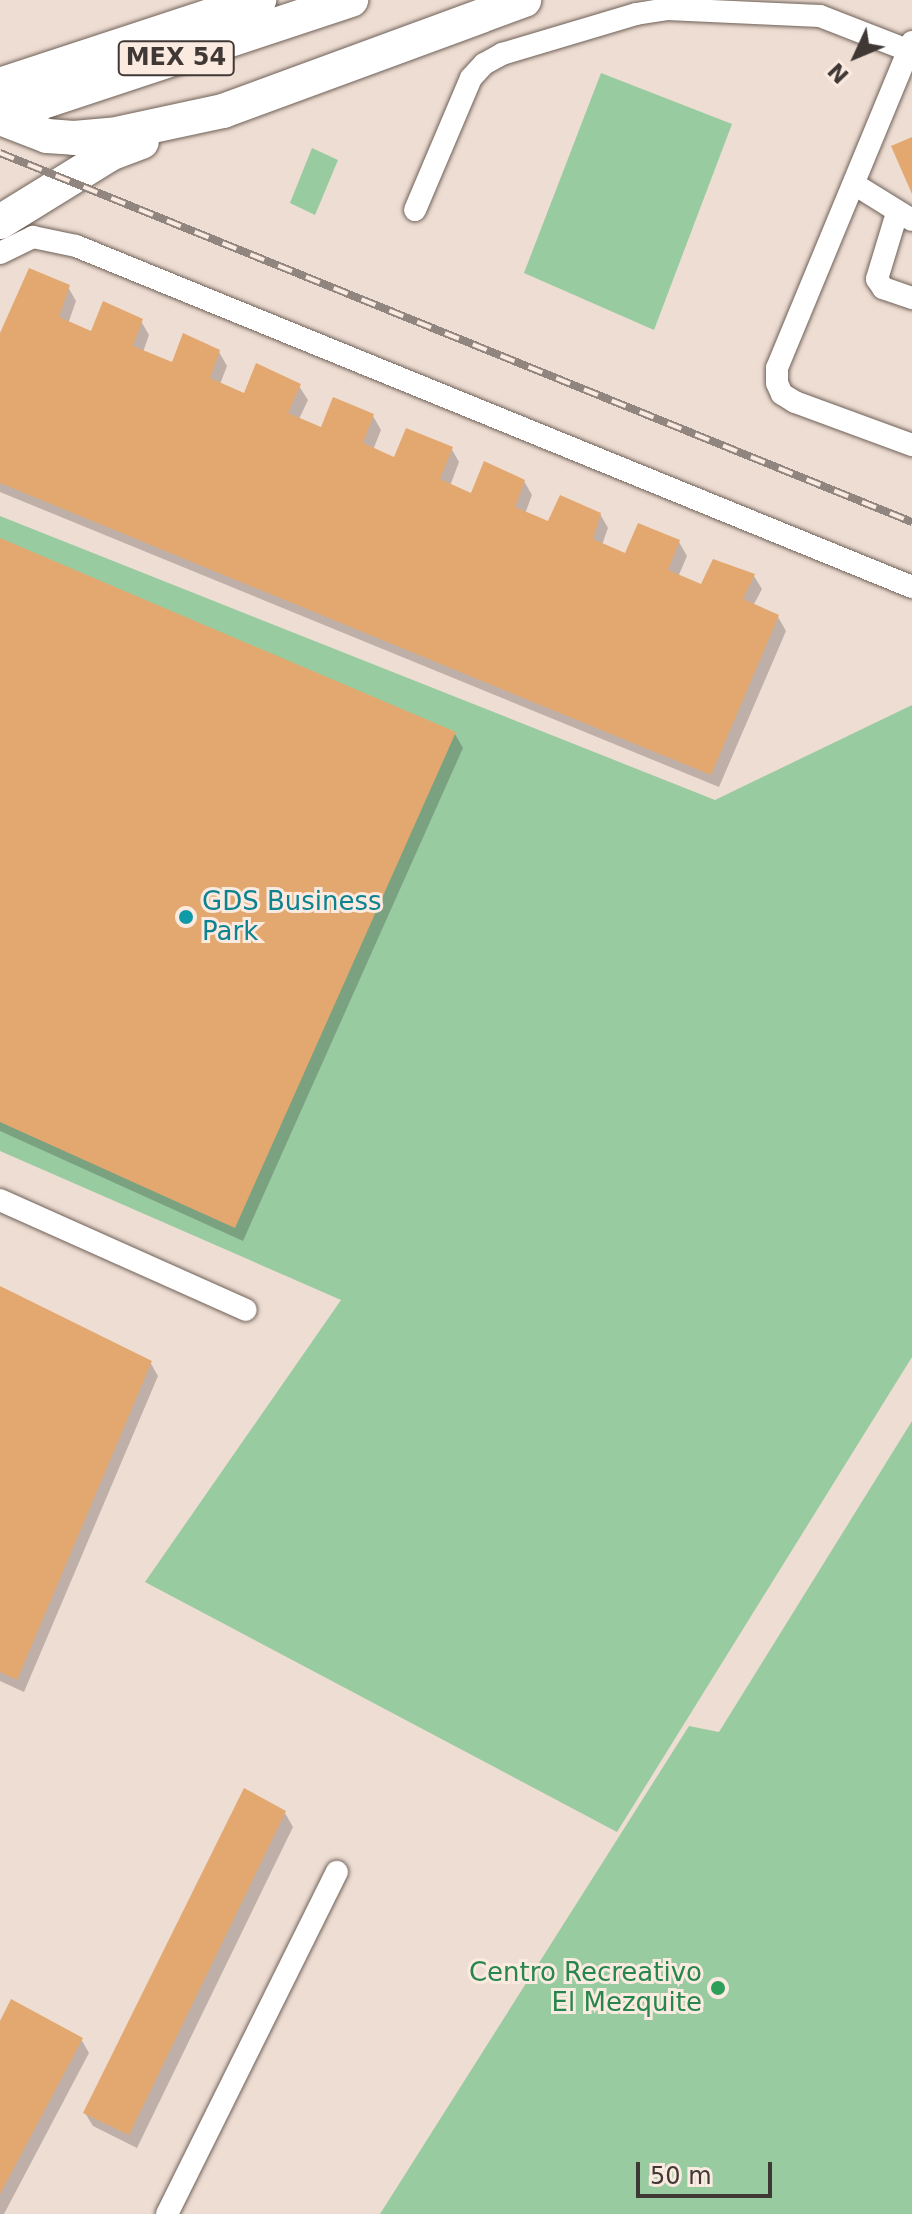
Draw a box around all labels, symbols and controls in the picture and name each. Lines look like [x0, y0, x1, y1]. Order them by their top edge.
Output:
north arrow [816, 16, 896, 96]
road number: MEX 54 [116, 38, 236, 78]
text: N [823, 58, 854, 88]
place label: GDS Business Park [202, 886, 382, 948]
marker: GDS Business Park [177, 908, 195, 926]
place label: Centro Recreativo El Mezquite [469, 1957, 702, 2018]
marker: Centro Recreativo El Mezquite [709, 1979, 727, 1997]
scale bar [640, 2146, 776, 2196]
text: 50 m [650, 2162, 712, 2190]

